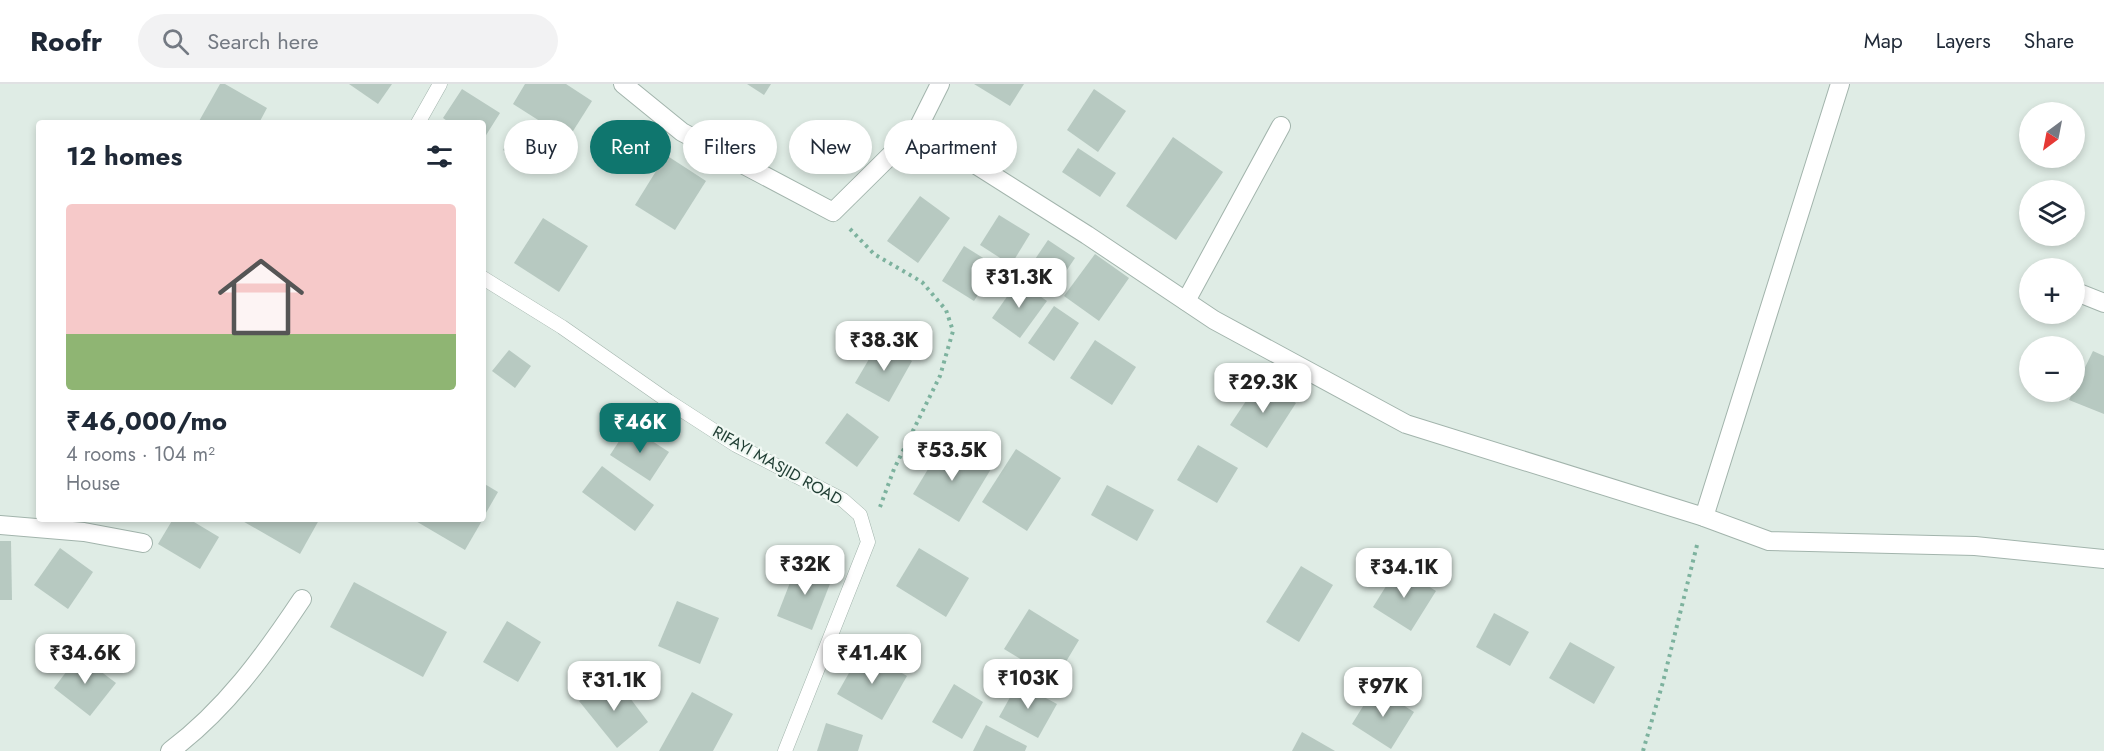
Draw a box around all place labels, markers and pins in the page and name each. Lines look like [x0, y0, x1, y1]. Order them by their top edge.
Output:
pin: ₹31.3K [970, 258, 1068, 309]
pin: ₹38.3K [835, 321, 933, 372]
pin: ₹29.3K [1214, 363, 1312, 414]
pin: ₹46K [604, 403, 676, 454]
pin: ₹53.5K [903, 431, 1001, 482]
pin: ₹32K [769, 545, 841, 596]
pin: ₹34.1K [1355, 548, 1453, 599]
pin: ₹34.6K [36, 634, 134, 685]
pin: ₹41.4K [823, 634, 921, 685]
pin: ₹103K [986, 659, 1070, 710]
pin: ₹31.1K [565, 661, 663, 712]
pin: ₹97K [1347, 667, 1419, 718]

